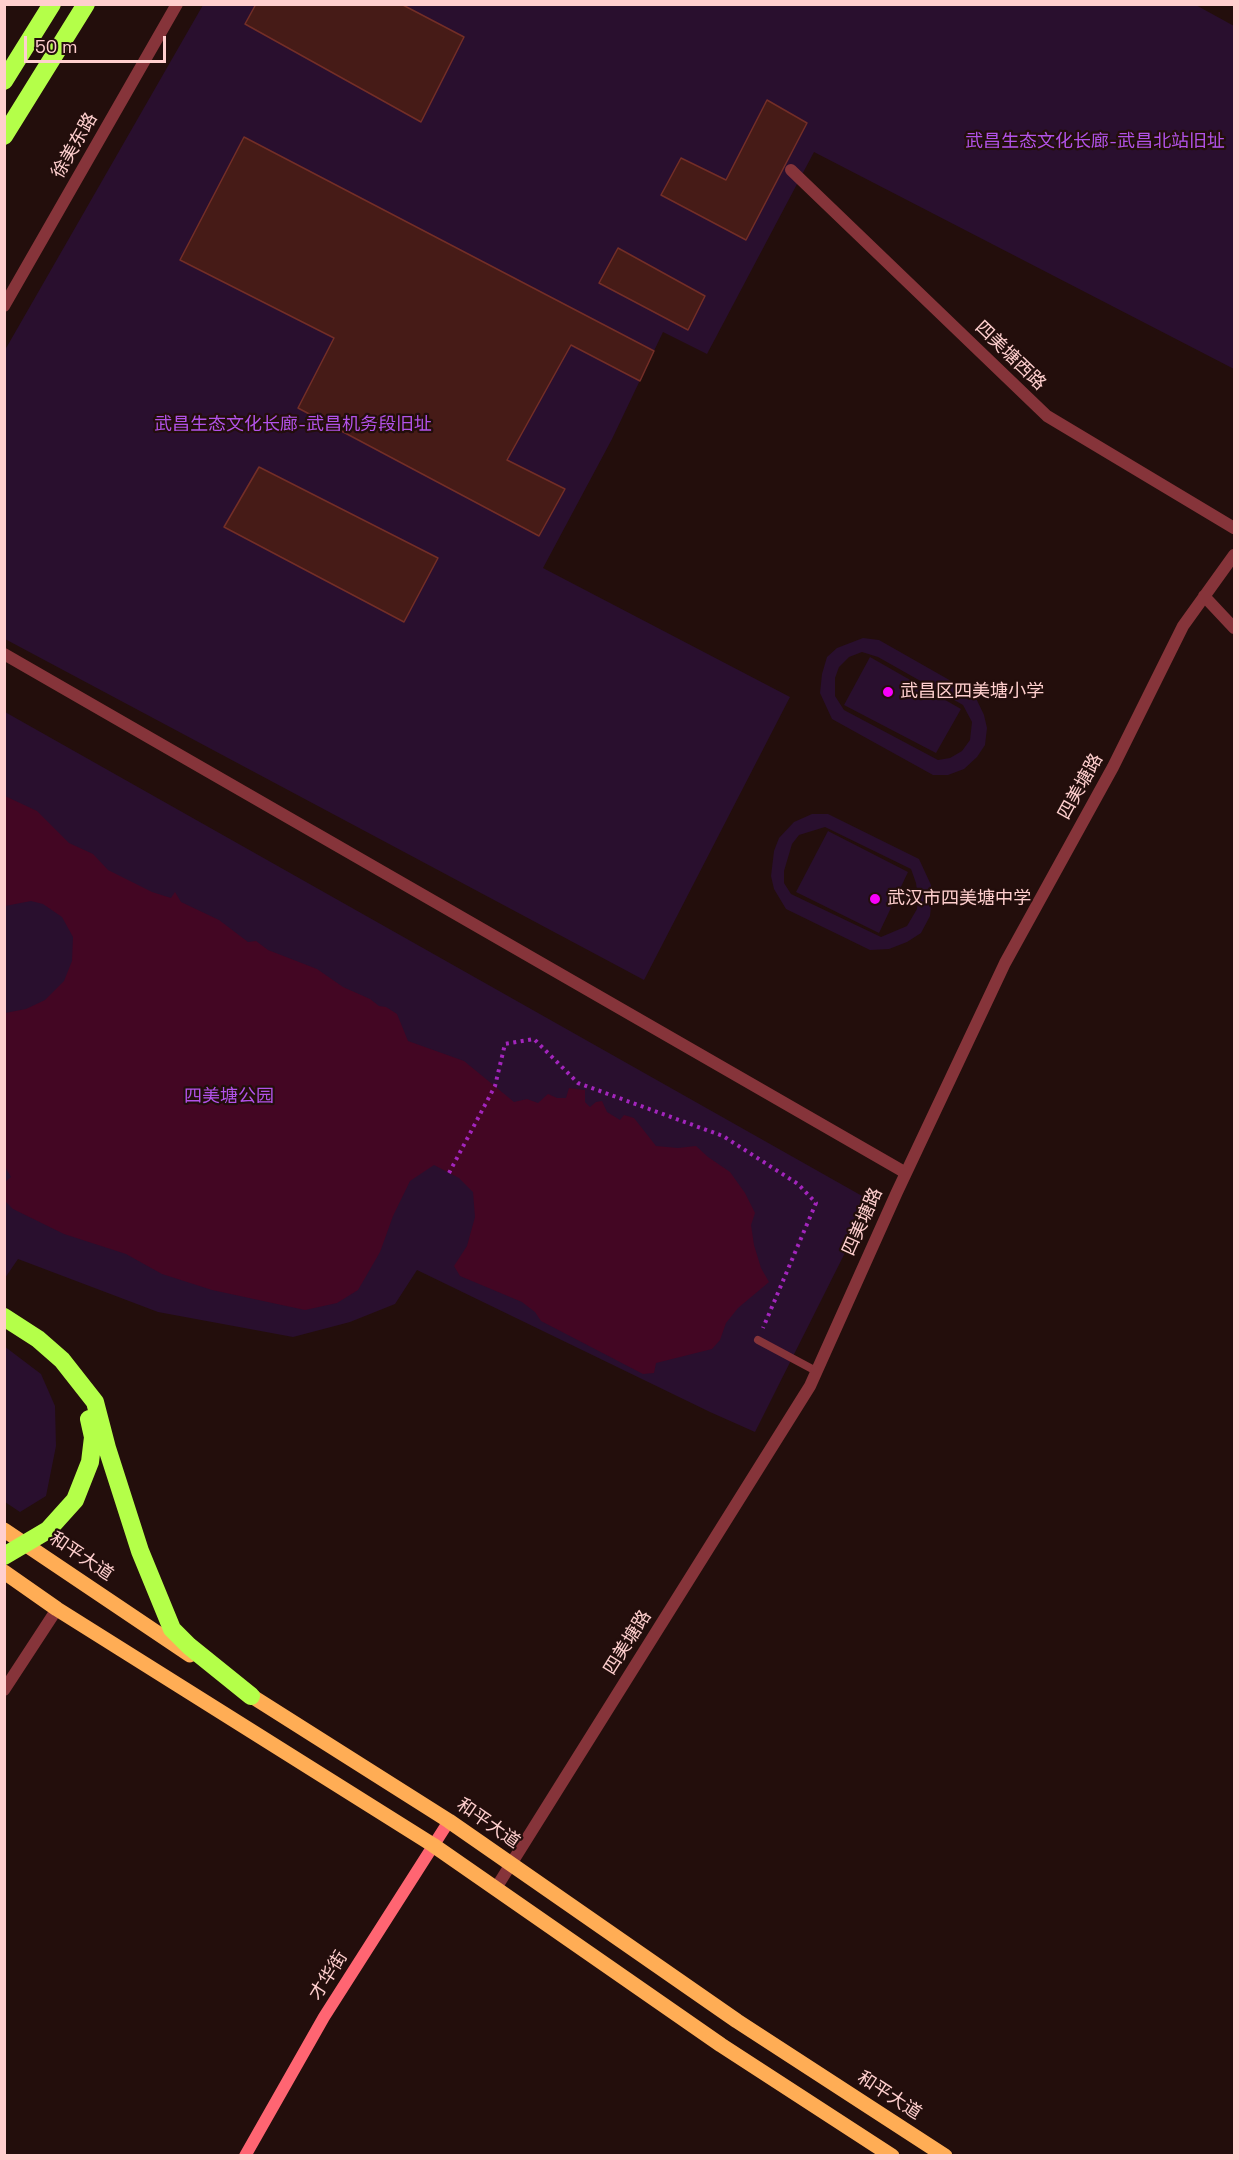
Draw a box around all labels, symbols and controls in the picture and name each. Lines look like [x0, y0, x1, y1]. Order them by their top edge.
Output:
scale bar [27, 24, 170, 62]
text: 50 m [35, 35, 77, 58]
street label: 徐美东路 [48, 109, 102, 183]
park label: 武昌生态文化长廊-武昌北站旧址 [965, 131, 1225, 153]
street label: 四美塘西路 [970, 317, 1050, 395]
park label: 武昌生态文化长廊-武昌机务段旧址 [154, 414, 432, 436]
place label: 武昌区四美塘小学 [900, 681, 1044, 703]
marker: 武昌区四美塘小学 [881, 685, 895, 699]
street label: 四美塘路 [1054, 750, 1108, 824]
place label: 武汉市四美塘中学 [887, 888, 1031, 910]
marker: 武汉市四美塘中学 [868, 892, 882, 906]
park label: 四美塘公园 [184, 1086, 274, 1108]
street label: 四美塘路 [838, 1185, 888, 1259]
street label: 和平大道 [45, 1528, 117, 1586]
street label: 四美塘路 [600, 1607, 656, 1679]
street label: 和平大道 [452, 1795, 524, 1853]
street label: 才华街 [306, 1947, 352, 2005]
street label: 和平大道 [853, 2067, 925, 2125]

